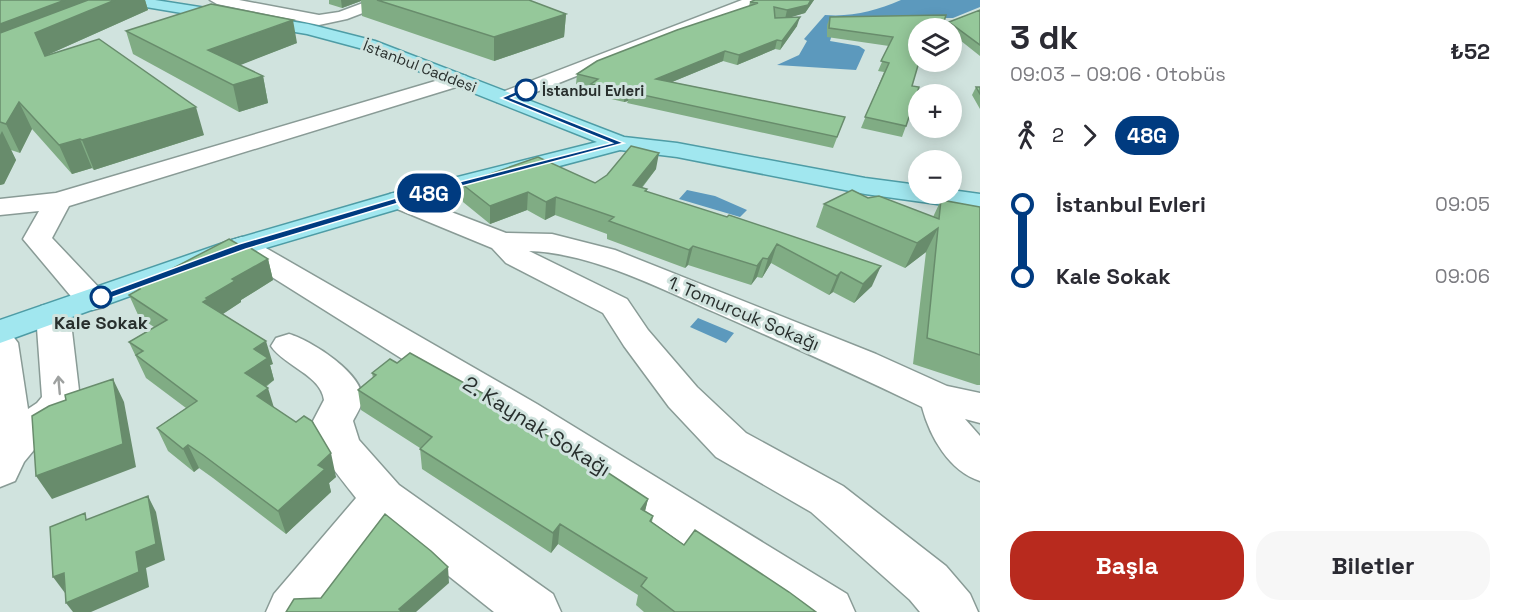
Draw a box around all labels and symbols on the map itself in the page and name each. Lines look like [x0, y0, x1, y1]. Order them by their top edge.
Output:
street label: İstanbul Caddesi [360, 36, 480, 96]
marker: İstanbul Evleri [515, 79, 537, 101]
place label: İstanbul Evleri [542, 81, 644, 100]
line badge: 48G [394, 174, 464, 212]
street label: 1. Tomurcuk Sokağı [665, 271, 823, 355]
marker: Kale Sokak [90, 286, 112, 308]
place label: Kale Sokak [54, 311, 148, 334]
street label: 2. Kaynak Sokağı [458, 370, 616, 482]
one-way arrow [54, 375, 65, 395]

